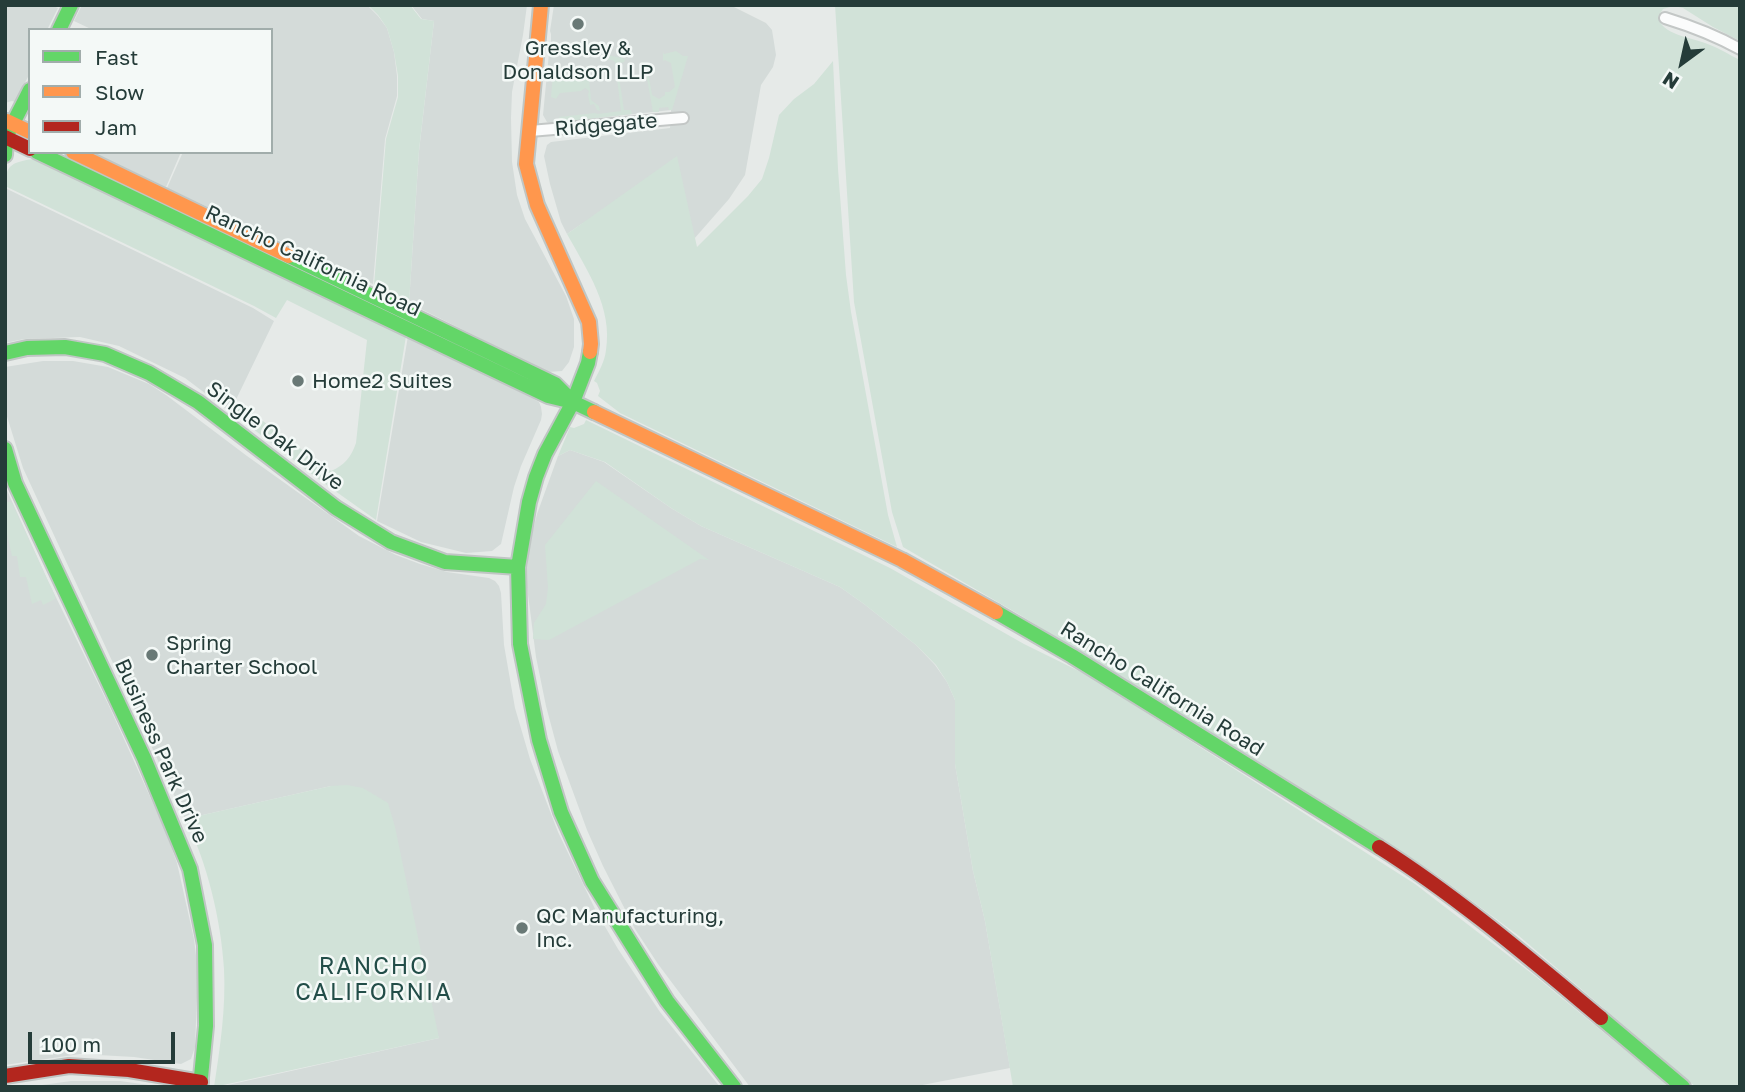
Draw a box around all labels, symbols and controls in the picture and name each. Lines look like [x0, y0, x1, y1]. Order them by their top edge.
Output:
marker: Gressley & Donaldson LLP [570, 16, 586, 32]
legend [28, 28, 273, 154]
north arrow [1647, 28, 1717, 98]
place label: Gressley & Donaldson LLP [502, 35, 654, 85]
text: Fast [95, 44, 138, 70]
text: N [1658, 67, 1683, 95]
text: Slow [95, 79, 144, 105]
street label: Ridgegate [554, 108, 658, 142]
text: Jam [95, 114, 137, 140]
street label: Rancho California Road [201, 200, 425, 322]
place label: Home2 Suites [312, 368, 452, 394]
marker: Home2 Suites [290, 373, 306, 389]
street label: Single Oak Drive [201, 376, 349, 496]
street label: Rancho California Road [1056, 616, 1268, 762]
place label: Spring Charter School [166, 630, 317, 680]
marker: Spring Charter School [144, 647, 160, 663]
street label: Business Park Drive [109, 655, 213, 847]
place label: QC Manufacturing, Inc. [536, 903, 724, 953]
marker: QC Manufacturing, Inc. [514, 920, 530, 936]
district label: RANCHO CALIFORNIA [297, 953, 451, 1007]
scale bar [32, 1018, 178, 1062]
text: 100 m [41, 1031, 101, 1057]

